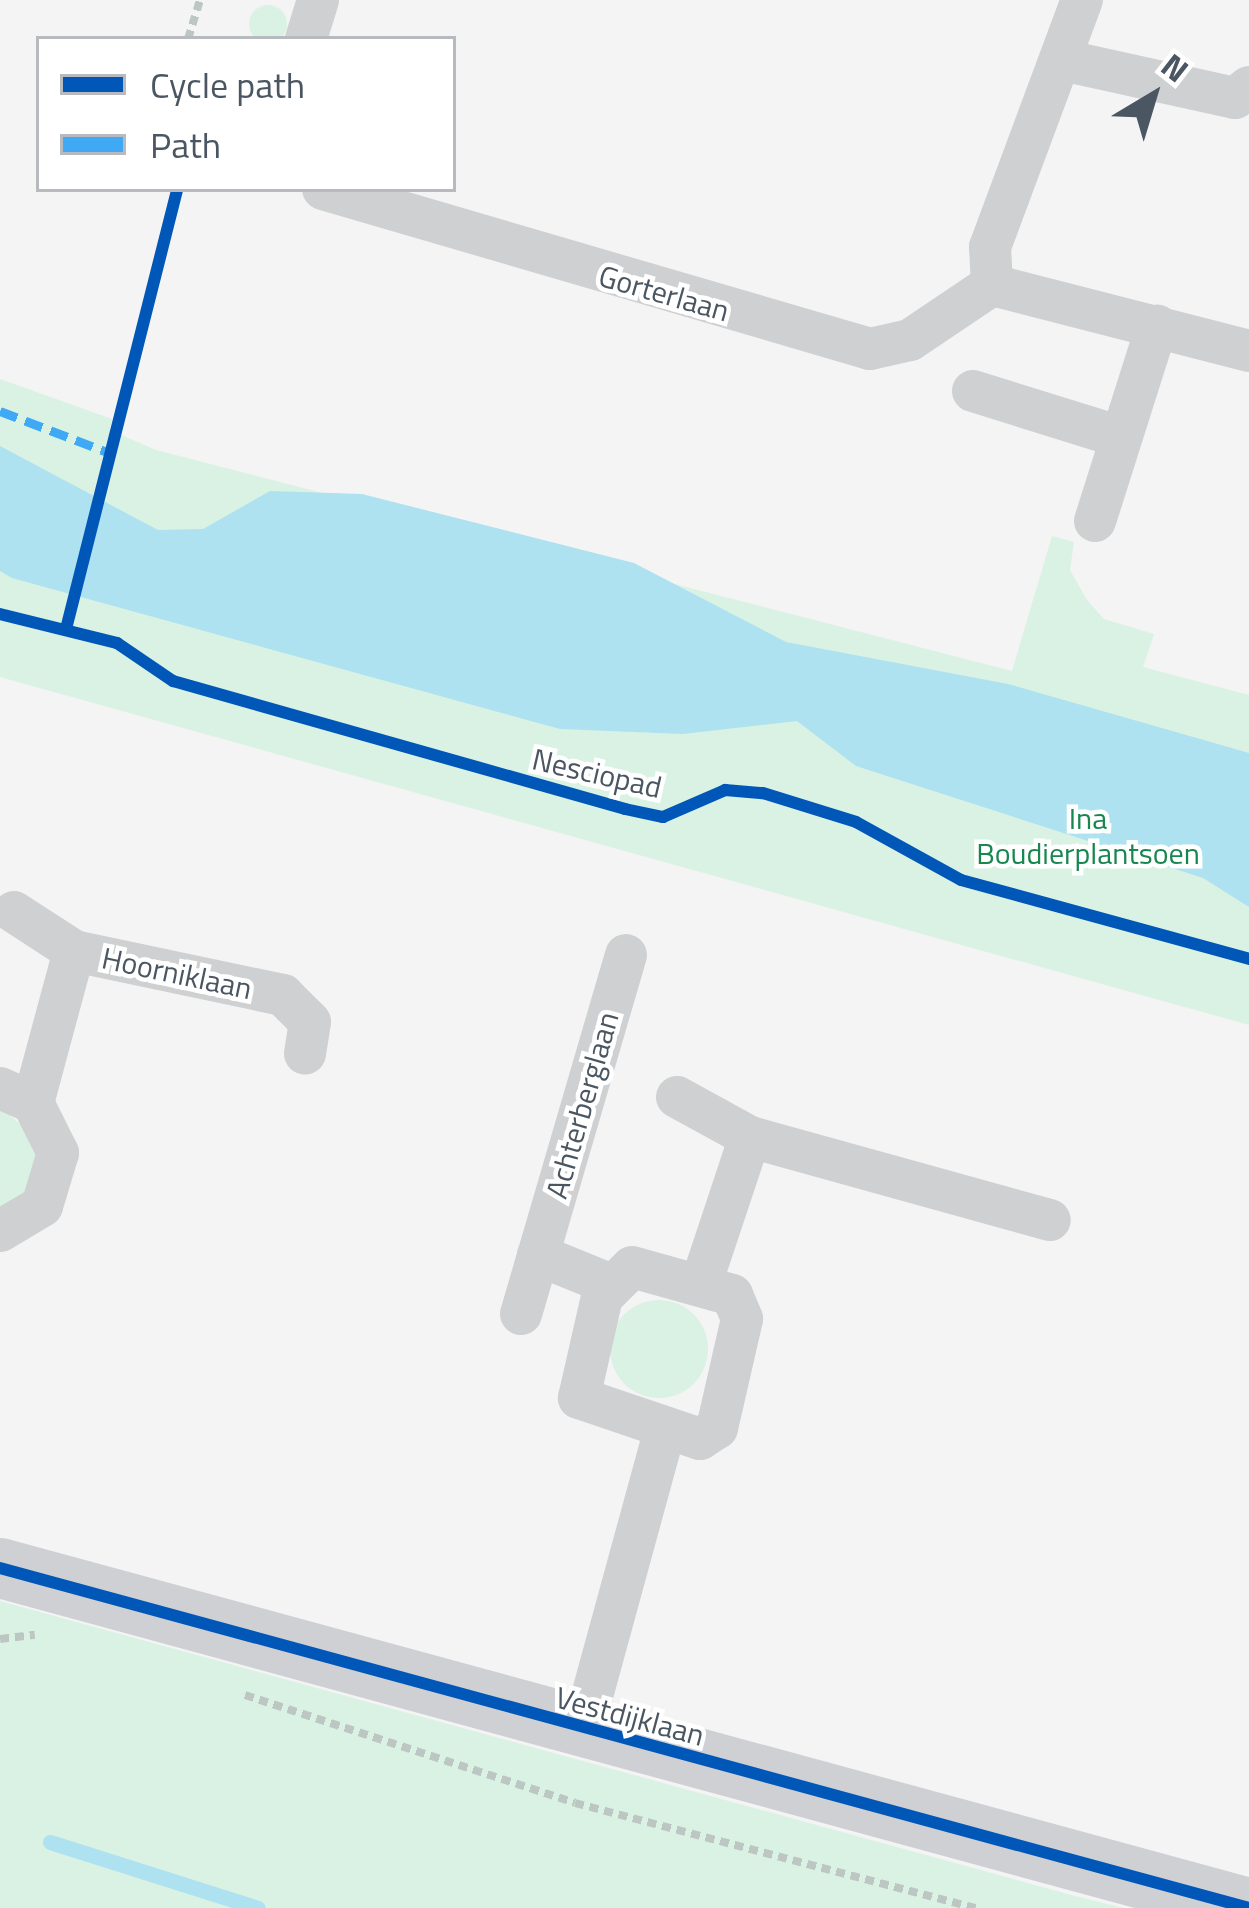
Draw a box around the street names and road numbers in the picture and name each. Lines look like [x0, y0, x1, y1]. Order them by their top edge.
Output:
street label: Gorterlaan [595, 257, 733, 329]
street label: Nesciopad [529, 741, 665, 805]
street label: Hoorniklaan [99, 940, 255, 1006]
street label: Achterberglaan [538, 1008, 626, 1202]
street label: Vestdijklaan [552, 1679, 708, 1753]

